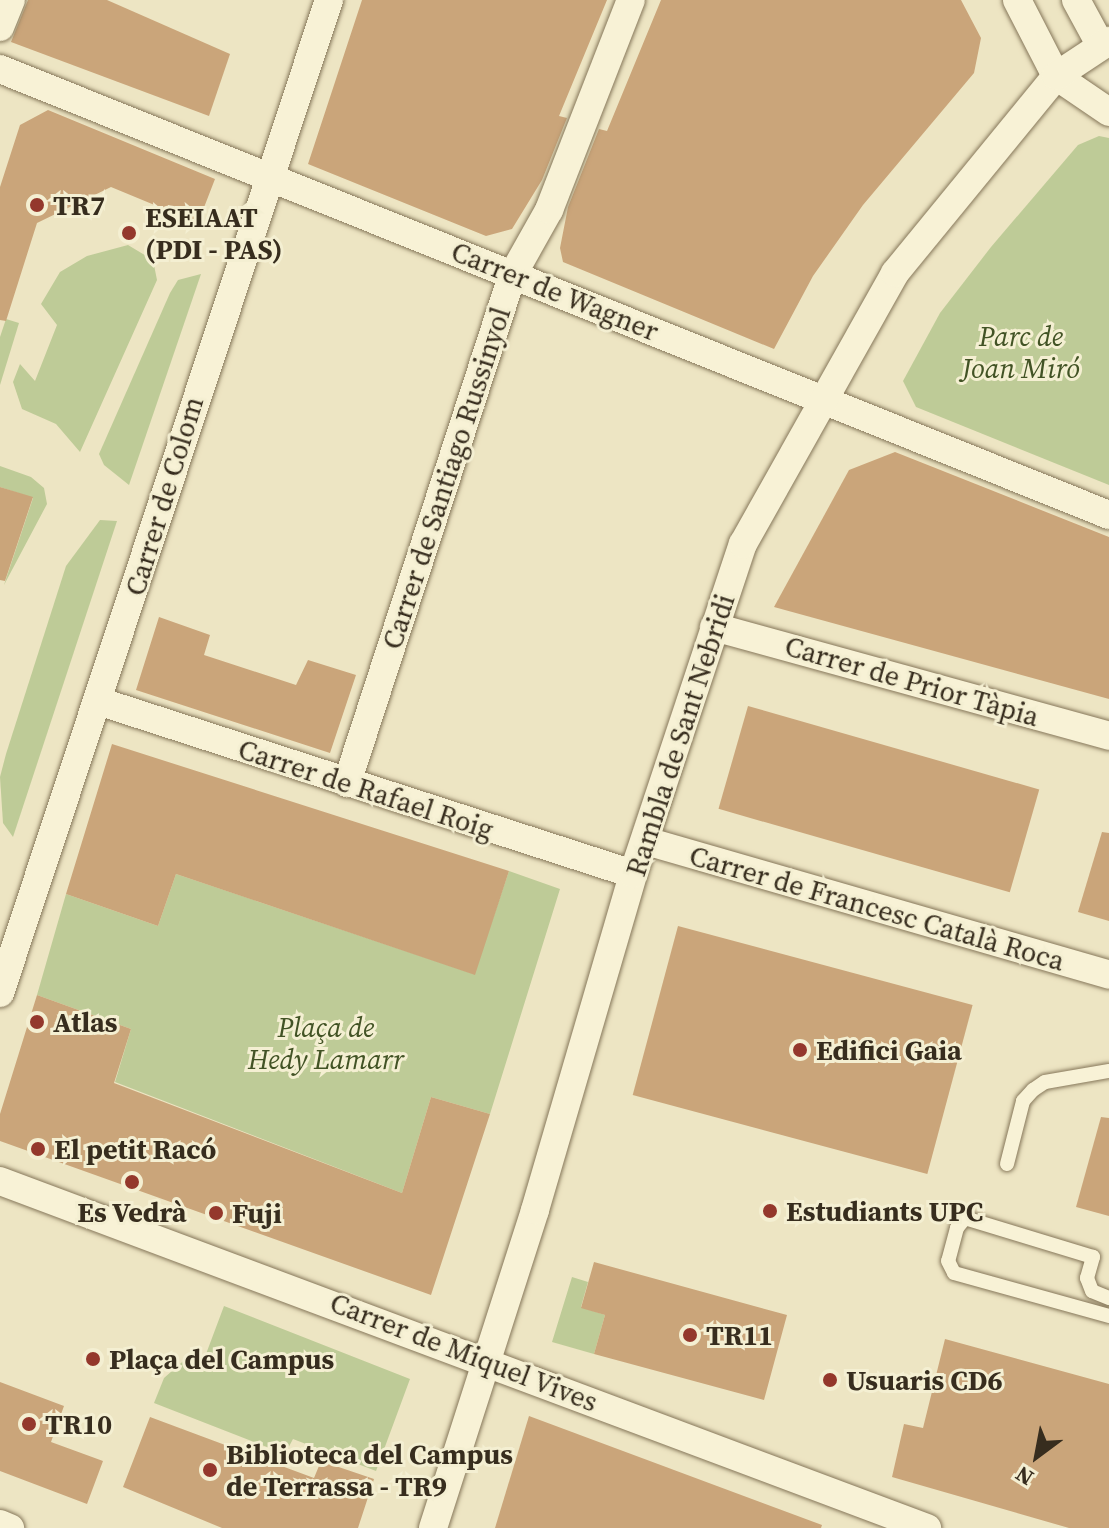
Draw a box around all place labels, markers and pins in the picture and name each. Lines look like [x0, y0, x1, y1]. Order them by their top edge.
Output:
place label: TR7 [53, 188, 105, 222]
marker: TR7 [28, 196, 46, 214]
place label: ESEIAAT (PDI - PAS) [145, 200, 283, 266]
marker: ESEIAAT (PDI - PAS) [120, 224, 138, 242]
place label: Atlas [53, 1005, 118, 1039]
marker: Atlas [28, 1013, 46, 1031]
place label: Edifici Gaia [816, 1033, 962, 1067]
marker: Edifici Gaia [791, 1041, 809, 1059]
place label: El petit Racó [54, 1132, 216, 1166]
marker: El petit Racó [29, 1140, 47, 1158]
marker: Es Vedrà [123, 1173, 141, 1191]
place label: Estudiants UPC [786, 1194, 983, 1228]
place label: Es Vedrà [77, 1195, 187, 1229]
place label: Fuji [232, 1196, 282, 1230]
marker: Estudiants UPC [761, 1202, 779, 1220]
marker: Fuji [207, 1204, 225, 1222]
place label: TR11 [706, 1318, 773, 1352]
marker: TR11 [681, 1326, 699, 1344]
place label: Plaça del Campus [109, 1342, 334, 1376]
marker: Plaça del Campus [84, 1350, 102, 1368]
place label: Usuaris CD6 [846, 1363, 1003, 1397]
marker: Usuaris CD6 [821, 1371, 839, 1389]
place label: TR10 [45, 1407, 112, 1441]
marker: TR10 [20, 1415, 38, 1433]
place label: Biblioteca del Campus de Terrassa - TR9 [226, 1437, 513, 1503]
marker: Biblioteca del Campus de Terrassa - TR9 [201, 1461, 219, 1479]

